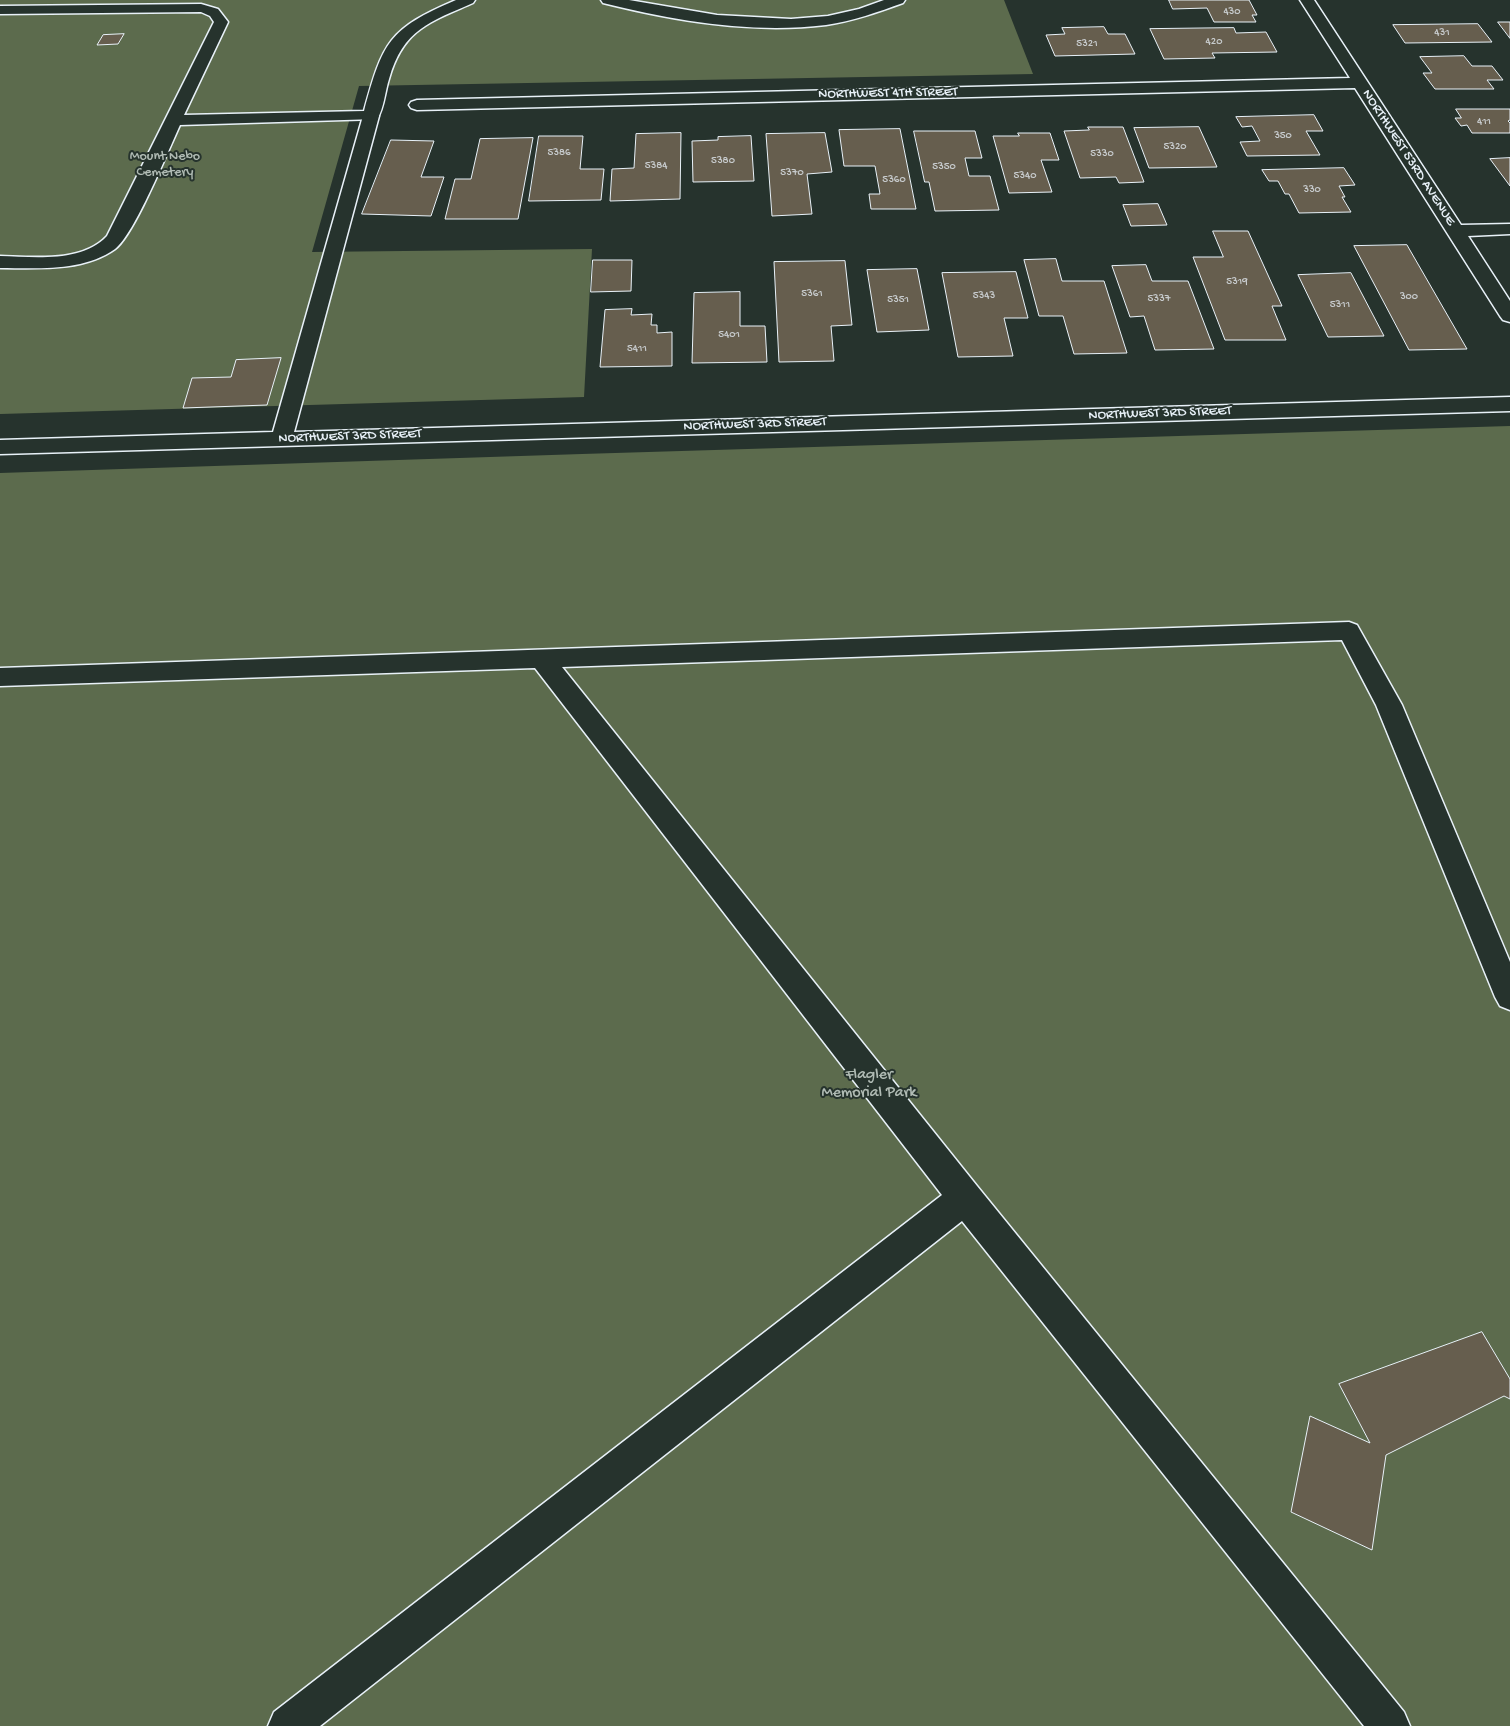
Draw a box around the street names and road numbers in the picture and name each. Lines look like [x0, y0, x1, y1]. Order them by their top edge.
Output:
street label: NORTHWEST 4TH STREET [818, 84, 958, 104]
street label: NORTHWEST 53RD AVENUE [1358, 87, 1458, 229]
street label: NORTHWEST 3RD STREET [1088, 403, 1232, 425]
street label: NORTHWEST 3RD STREET [683, 414, 827, 436]
street label: NORTHWEST 3RD STREET [278, 426, 422, 448]

